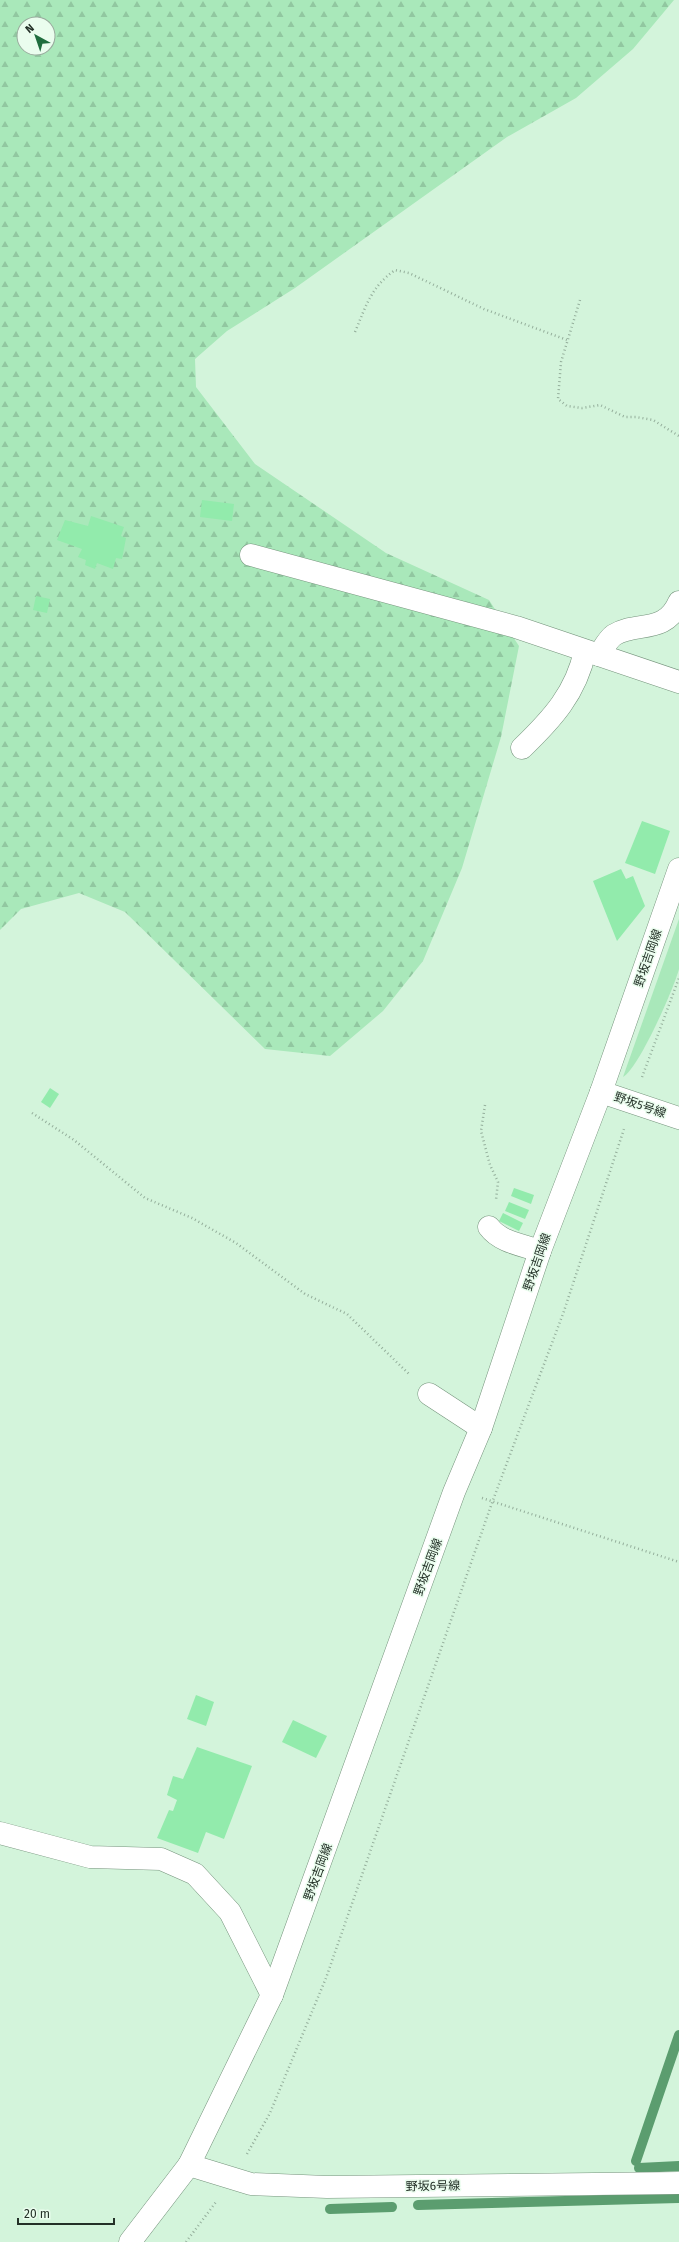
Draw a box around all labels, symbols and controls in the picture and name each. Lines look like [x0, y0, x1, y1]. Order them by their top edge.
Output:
north arrow [16, 16, 56, 56]
text: N [23, 21, 37, 36]
street label: 野坂吉岡線 [632, 927, 664, 989]
street label: 野坂5号線 [612, 1090, 668, 1120]
street label: 野坂吉岡線 [521, 1231, 553, 1293]
street label: 野坂吉岡線 [411, 1536, 445, 1598]
street label: 野坂吉岡線 [301, 1841, 335, 1903]
street label: 野坂6号線 [406, 2179, 460, 2193]
scale bar [18, 2200, 114, 2226]
text: 20 m [24, 2207, 50, 2221]

